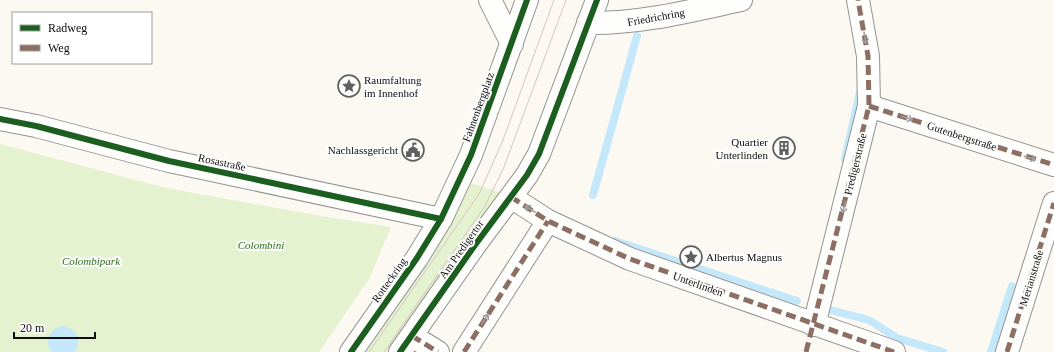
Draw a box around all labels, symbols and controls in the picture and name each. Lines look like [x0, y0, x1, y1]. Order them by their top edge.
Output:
street label: Friedrichring [626, 6, 686, 28]
legend [12, 12, 152, 64]
text: Radweg [48, 21, 87, 35]
one-way arrow [861, 31, 869, 44]
text: Weg [48, 41, 70, 55]
street label: Fahnenbergplatz [460, 70, 496, 143]
place icon: Raumfaltung im Innenhof [336, 73, 362, 99]
place label: Raumfaltung im Innenhof [364, 74, 422, 99]
one-way arrow [900, 115, 913, 122]
street label: Gutenbergstraße [926, 119, 998, 153]
street label: Predigerstraße [841, 132, 869, 196]
building icon: Quartier Unterlinden [771, 135, 797, 161]
place label: Quartier Unterlinden [715, 136, 768, 161]
public building icon: Nachlassgericht [400, 137, 426, 163]
place label: Nachlassgericht [328, 144, 398, 156]
street label: Rosastraße [197, 151, 247, 173]
one-way arrow [1024, 155, 1037, 162]
one-way arrow [839, 200, 847, 213]
one-way arrow [524, 205, 535, 213]
street label: Am Predigertor [436, 217, 486, 281]
park label: Colombini [238, 239, 284, 251]
place icon: Albertus Magnus [678, 244, 704, 270]
street label: Merianstraße [1017, 248, 1045, 308]
place label: Albertus Magnus [706, 251, 782, 263]
park label: Colombipark [62, 255, 121, 267]
street label: Rotteckring [369, 255, 409, 305]
street label: Unterlinden [671, 269, 725, 299]
scale bar [14, 314, 95, 340]
one-way arrow [481, 314, 489, 325]
text: 20 m [20, 321, 45, 335]

